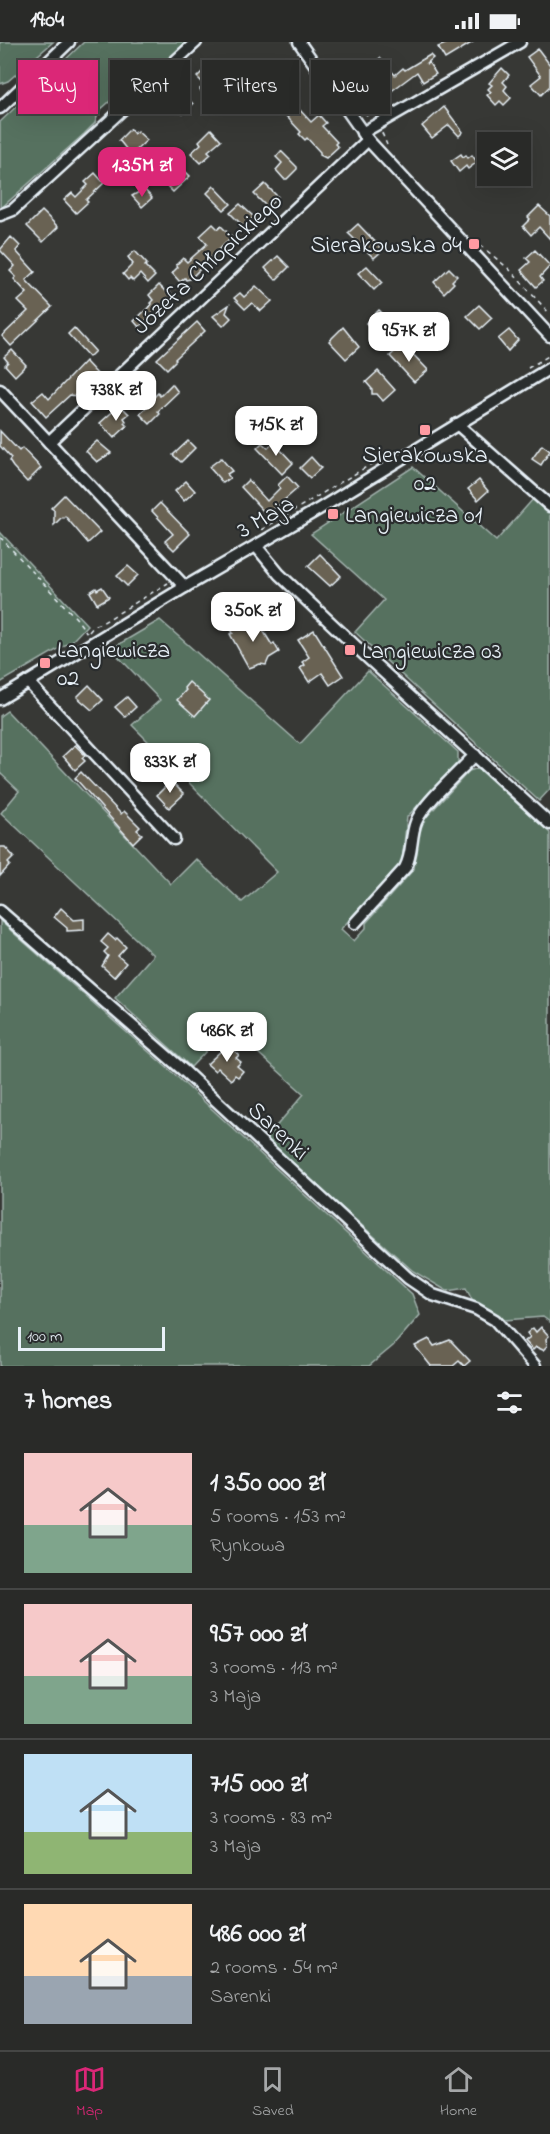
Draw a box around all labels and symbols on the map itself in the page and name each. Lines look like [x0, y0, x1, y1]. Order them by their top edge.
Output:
pin: 1.35M zł [80, 147, 204, 198]
street label: Józefa Chłopickiego [126, 186, 292, 344]
place label: Sierakowska 04 [310, 229, 462, 264]
marker: Sierakowska 04 [467, 237, 481, 251]
pin: 957K zł [354, 312, 464, 363]
pin: 738K zł [61, 371, 171, 422]
pin: 715K zł [221, 406, 331, 457]
marker: Sierakowska 02 [418, 423, 432, 437]
place label: Sierakowska 02 [362, 439, 488, 502]
street label: 3 Maja [231, 488, 302, 549]
place label: Langiewicza 01 [345, 499, 483, 534]
marker: Langiewicza 01 [326, 507, 340, 521]
pin: 350K zł [198, 592, 308, 643]
place label: Langiewicza 02 [57, 634, 170, 697]
place label: Langiewicza 03 [362, 635, 502, 670]
marker: Langiewicza 03 [343, 643, 357, 657]
marker: Langiewicza 02 [38, 656, 52, 670]
pin: 833K zł [115, 743, 225, 794]
pin: 486K zł [172, 1012, 282, 1063]
street label: Sarenki [239, 1094, 316, 1170]
scale bar [18, 1324, 165, 1352]

